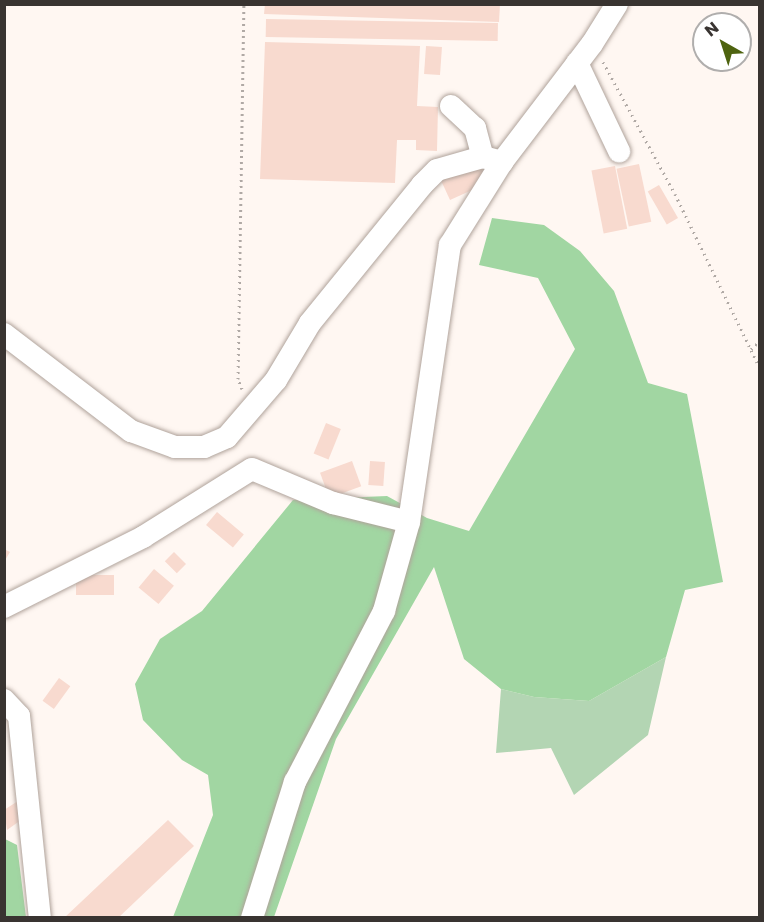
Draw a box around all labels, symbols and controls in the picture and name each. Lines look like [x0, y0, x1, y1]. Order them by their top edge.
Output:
north arrow [692, 12, 752, 72]
text: N [700, 16, 724, 42]

